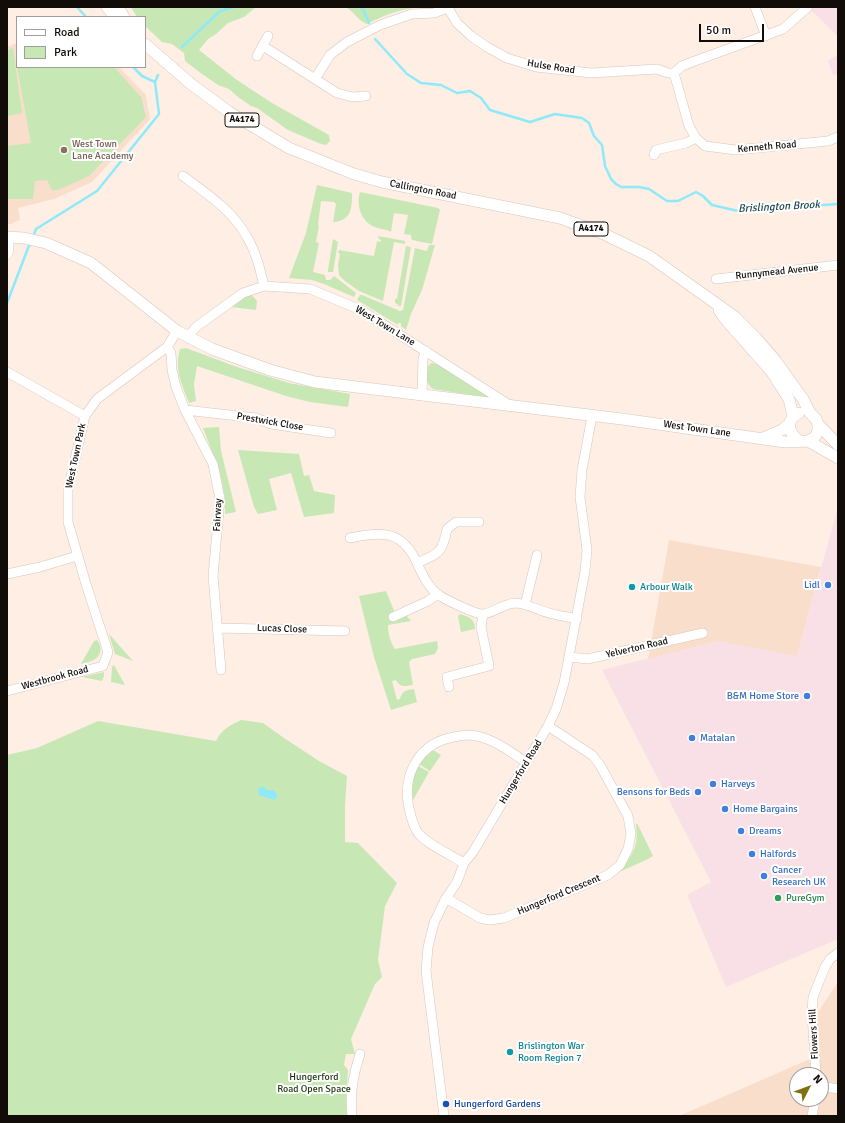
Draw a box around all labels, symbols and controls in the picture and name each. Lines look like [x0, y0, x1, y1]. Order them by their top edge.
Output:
legend [16, 16, 146, 68]
scale bar [701, 16, 766, 42]
text: 50 m [706, 23, 731, 38]
text: Road [54, 25, 80, 40]
text: Park [54, 45, 77, 60]
street label: Hulse Road [526, 57, 576, 77]
road number: A4174 [225, 113, 259, 127]
place label: West Town Lane Academy [72, 138, 133, 162]
street label: Kenneth Road [737, 138, 797, 156]
marker: West Town Lane Academy [59, 145, 69, 155]
street label: Callington Road [389, 178, 457, 202]
water label: Brislington Brook [738, 198, 820, 216]
road number: A4174 [574, 222, 608, 236]
street label: Runnymead Avenue [735, 262, 819, 282]
street label: West Town Lane [353, 303, 417, 349]
street label: Prestwick Close [236, 410, 304, 434]
street label: West Town Lane [663, 418, 731, 440]
street label: West Town Park [63, 422, 89, 490]
street label: Fairway [211, 498, 225, 532]
place label: Lidl [804, 579, 820, 591]
marker: Lidl [823, 580, 833, 590]
place label: Arbour Walk [640, 581, 693, 593]
marker: Arbour Walk [627, 582, 637, 592]
street label: Lucas Close [257, 622, 307, 636]
street label: Yelverton Road [605, 635, 669, 661]
street label: Westbrook Road [20, 663, 90, 693]
place label: B&M Home Store [727, 690, 799, 702]
marker: B&M Home Store [802, 691, 812, 701]
place label: Matalan [700, 732, 735, 744]
marker: Matalan [687, 733, 697, 743]
street label: Hungerford Road [497, 738, 545, 806]
place label: Harveys [721, 778, 755, 790]
marker: Harveys [708, 779, 718, 789]
place label: Bensons for Beds [617, 786, 690, 798]
marker: Bensons for Beds [693, 787, 703, 797]
place label: Home Bargains [733, 803, 798, 815]
marker: Home Bargains [720, 804, 730, 814]
place label: Dreams [749, 825, 781, 837]
marker: Dreams [736, 826, 746, 836]
place label: Halfords [760, 848, 796, 860]
marker: Halfords [747, 849, 757, 859]
place label: Cancer Research UK [772, 864, 826, 888]
marker: Cancer Research UK [759, 871, 769, 881]
street label: Hungerford Crescent [516, 872, 602, 918]
place label: PureGym [786, 892, 825, 904]
marker: PureGym [773, 893, 783, 903]
street label: Flowers Hill [807, 1008, 821, 1060]
place label: Brislington War Room Region 7 [518, 1040, 584, 1064]
marker: Brislington War Room Region 7 [505, 1047, 515, 1057]
north arrow [789, 1067, 829, 1107]
park label: Hungerford Road Open Space [277, 1071, 351, 1094]
text: N [810, 1072, 825, 1086]
place label: Hungerford Gardens [454, 1098, 541, 1110]
marker: Hungerford Gardens [441, 1099, 451, 1109]

